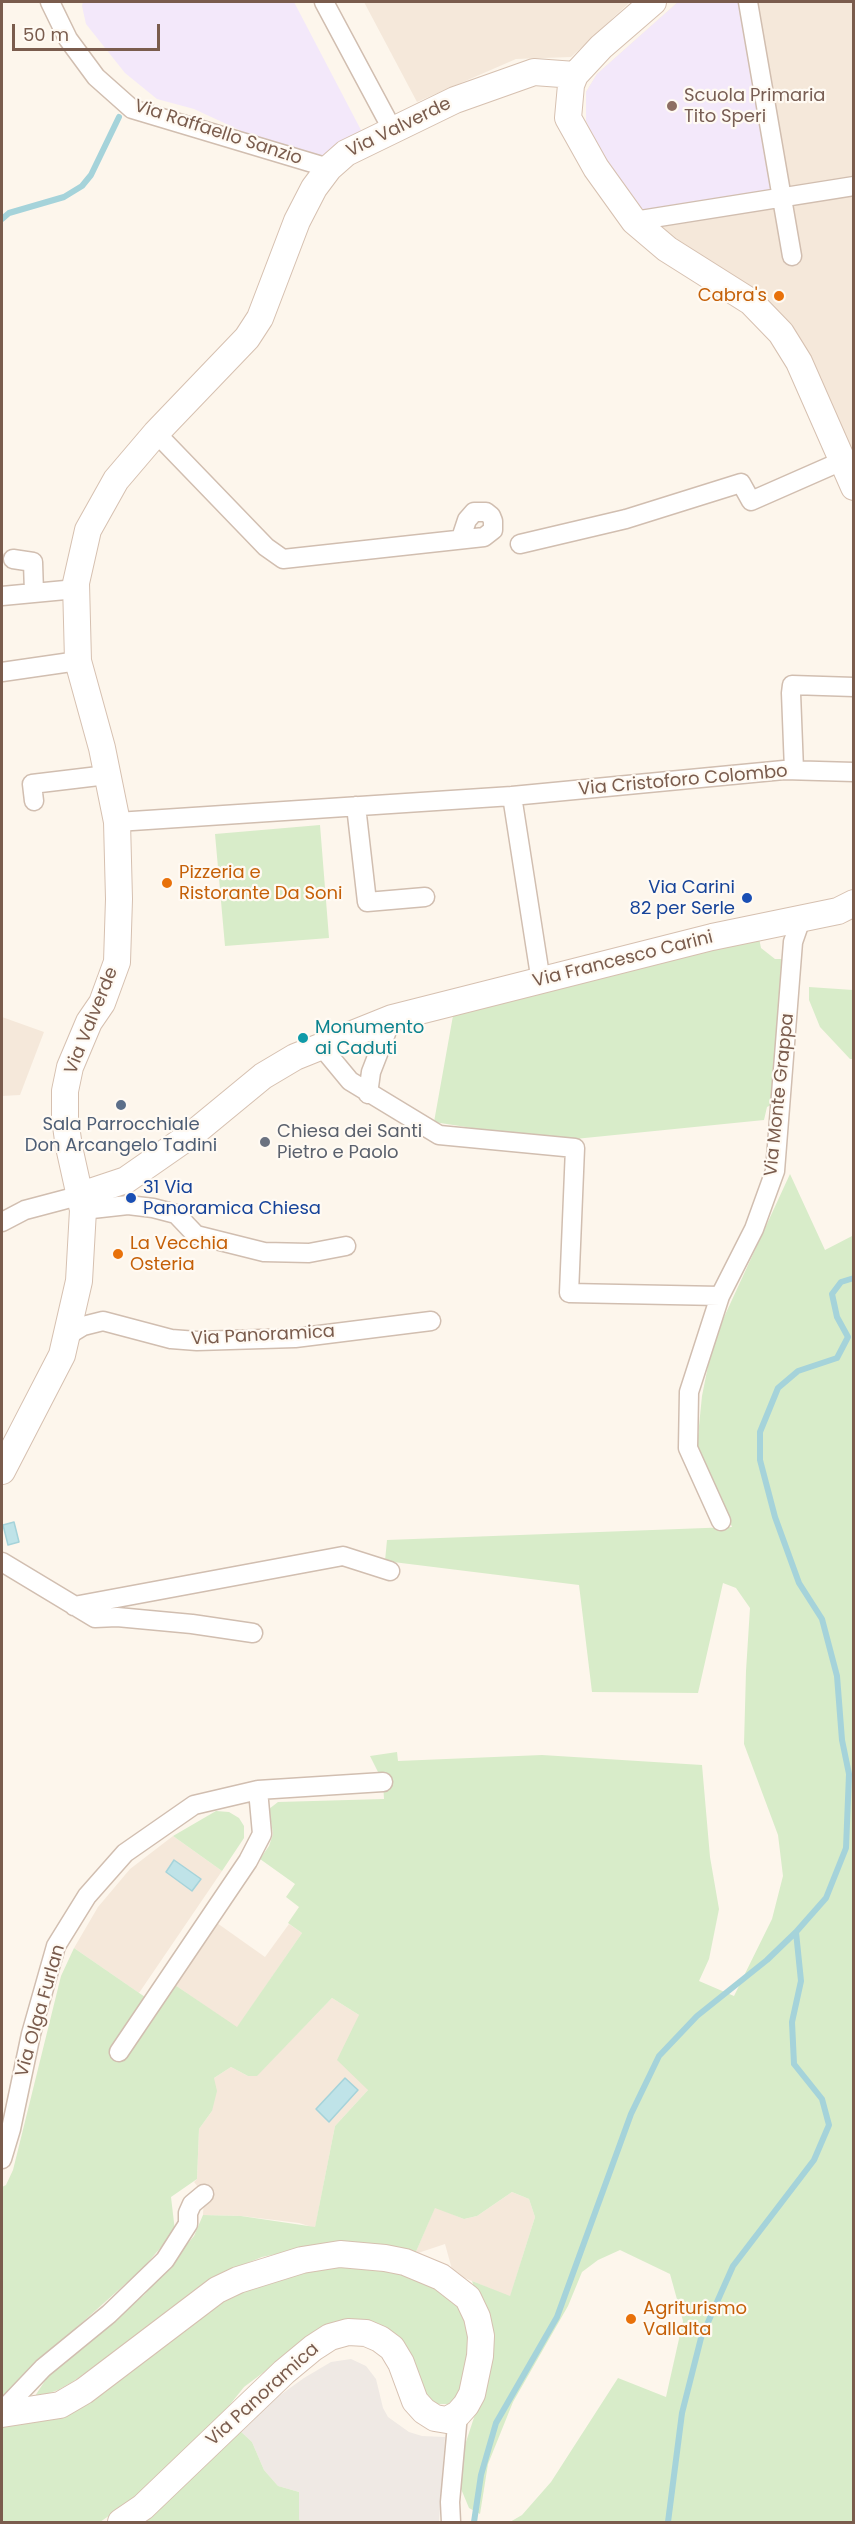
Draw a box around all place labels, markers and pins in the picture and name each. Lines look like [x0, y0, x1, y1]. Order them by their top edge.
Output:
place label: Scuola Primaria Tito Speri [684, 85, 826, 128]
marker: Scuola Primaria Tito Speri [665, 99, 679, 113]
place label: Cabra's [698, 285, 767, 307]
marker: Cabra's [772, 289, 786, 303]
place label: Pizzeria e Ristorante Da Soni [179, 862, 342, 904]
marker: Pizzeria e Ristorante Da Soni [160, 876, 174, 890]
place label: Via Carini 82 per Serle [630, 877, 735, 920]
marker: Via Carini 82 per Serle [740, 891, 754, 905]
place label: Monumento ai Caduti [315, 1017, 424, 1060]
marker: Monumento ai Caduti [296, 1031, 310, 1045]
marker: Sala Parrocchiale Don Arcangelo Tadini [114, 1098, 128, 1112]
place label: Sala Parrocchiale Don Arcangelo Tadini [25, 1114, 217, 1156]
place label: Chiesa dei Santi Pietro e Paolo [277, 1121, 422, 1164]
marker: Chiesa dei Santi Pietro e Paolo [258, 1135, 272, 1149]
place label: 31 Via Panoramica Chiesa [143, 1177, 321, 1220]
marker: 31 Via Panoramica Chiesa [124, 1191, 138, 1205]
place label: La Vecchia Osteria [130, 1233, 228, 1276]
marker: La Vecchia Osteria [111, 1247, 125, 1261]
place label: Agriturismo Vallalta [643, 2298, 747, 2340]
marker: Agriturismo Vallalta [624, 2312, 638, 2326]

